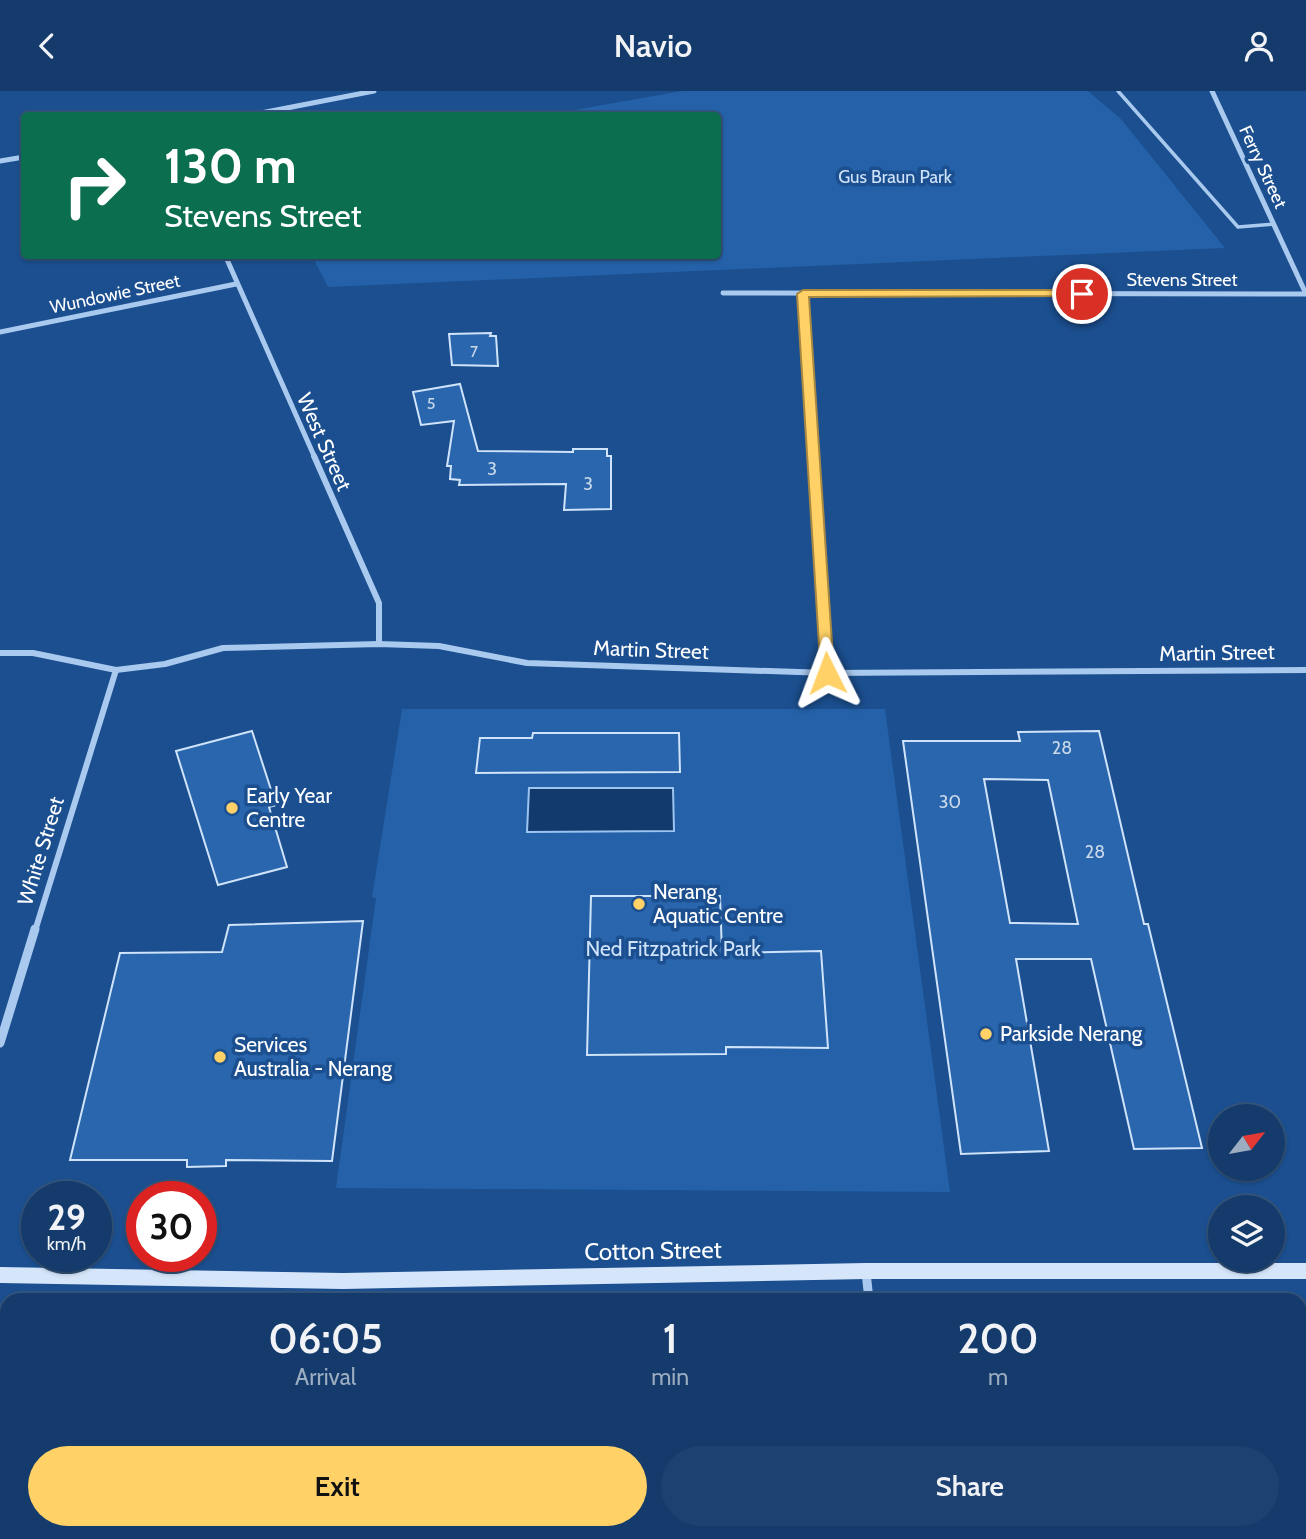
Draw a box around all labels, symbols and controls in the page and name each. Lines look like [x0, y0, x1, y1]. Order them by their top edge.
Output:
text: Navio [614, 26, 692, 65]
icon: back [28, 27, 66, 65]
icon: person [1240, 27, 1278, 65]
street label: Ferry Street [1234, 122, 1292, 212]
text: 130 m [164, 136, 297, 195]
icon: right [49, 140, 140, 231]
park label: Gus Braun Park [838, 166, 953, 188]
text: Stevens Street [164, 196, 362, 235]
pin [1052, 264, 1112, 324]
street label: Wundowie Street [48, 269, 182, 319]
street label: Stevens Street [1126, 269, 1238, 291]
icon: arrive [1063, 275, 1101, 313]
house number: 7 [470, 342, 478, 361]
street label: West Street [292, 389, 357, 495]
house number: 5 [427, 394, 435, 413]
house number: 3 [487, 458, 497, 480]
house number: 3 [583, 473, 593, 495]
street label: Martin Street [593, 635, 709, 664]
position arrow [790, 636, 864, 710]
street label: Martin Street [1159, 639, 1275, 666]
house number: 28 [1052, 737, 1072, 759]
place label: Early Year Centre [246, 783, 332, 832]
house number: 30 [939, 791, 961, 813]
street label: White Street [12, 794, 69, 908]
marker: Early Year Centre [224, 800, 240, 816]
house number: 28 [1085, 841, 1105, 863]
place label: Nerang Aquatic Centre [653, 879, 783, 928]
marker: Nerang Aquatic Centre [631, 896, 647, 912]
park label: Ned Fitzpatrick Park [585, 936, 761, 961]
place label: Parkside Nerang [1000, 1021, 1143, 1046]
marker: Parkside Nerang [978, 1026, 994, 1042]
place label: Services Australia - Nerang [234, 1032, 392, 1081]
marker: Services Australia - Nerang [212, 1049, 228, 1065]
north arrow [1208, 1104, 1284, 1181]
map controls [1208, 1104, 1285, 1272]
speed limit sign: 30 [126, 1181, 217, 1272]
button: layers [1208, 1195, 1285, 1272]
text: 29 [47, 1196, 86, 1239]
text: km/h [47, 1233, 86, 1255]
street label: Cotton Street [584, 1235, 722, 1266]
text: 06:05 [268, 1312, 383, 1364]
text: 1 [663, 1312, 678, 1364]
text: 200 [957, 1312, 1039, 1364]
text: Arrival [295, 1363, 356, 1391]
text: min [651, 1363, 689, 1391]
text: m [988, 1363, 1008, 1391]
button: Exit [28, 1446, 647, 1526]
button: Share [661, 1446, 1279, 1526]

